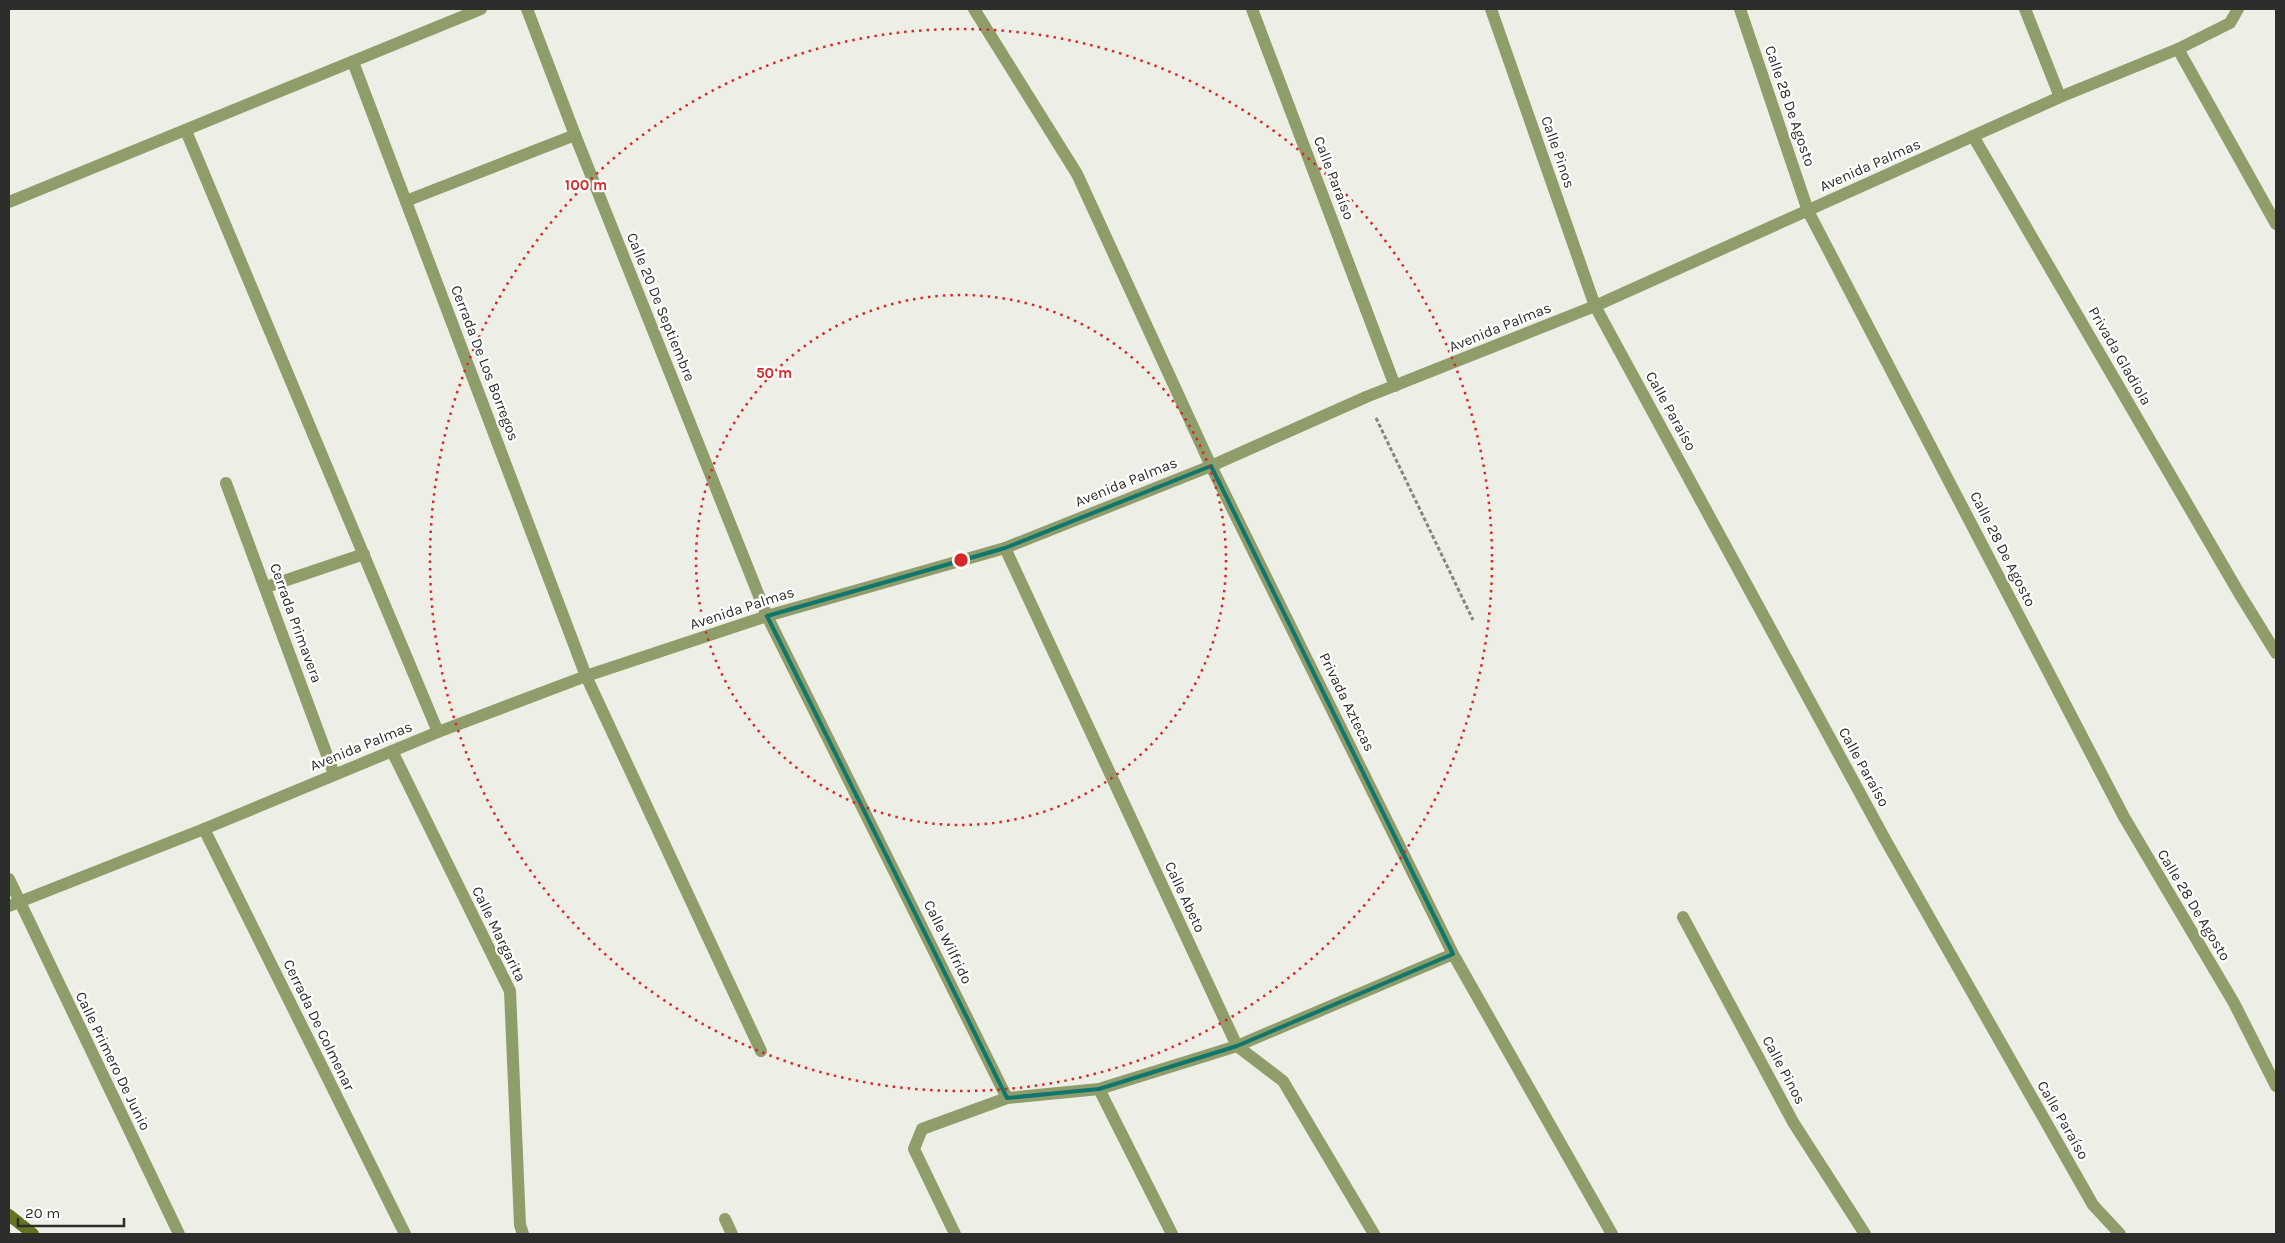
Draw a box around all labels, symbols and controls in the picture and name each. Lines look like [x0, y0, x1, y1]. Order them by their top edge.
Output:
street label: Calle 28 De Agosto [1761, 43, 1819, 169]
street label: Calle Pinos [1537, 114, 1579, 190]
street label: Calle Paraíso [1310, 134, 1358, 222]
street label: Avenida Palmas [1817, 135, 1923, 195]
text: 100 m [565, 176, 607, 194]
street label: Calle 20 De Septiembre [623, 230, 699, 384]
street label: Cerrada De Los Borregos [447, 283, 523, 443]
street label: Avenida Palmas [1446, 298, 1554, 356]
street label: Privada Gladiola [2084, 304, 2156, 408]
text: 50 m [756, 364, 792, 382]
street label: Calle Paraíso [1642, 368, 1700, 454]
street label: Avenida Palmas [1072, 453, 1180, 511]
street label: Calle 28 De Agosto [1966, 488, 2040, 610]
centre of rings [952, 551, 970, 569]
street label: Cerrada Primavera [266, 561, 326, 685]
street label: Avenida Palmas [688, 583, 796, 633]
street label: Privada Aztecas [1315, 650, 1379, 754]
street label: Avenida Palmas [307, 717, 415, 775]
street label: Calle Paraíso [1835, 724, 1893, 810]
street label: Calle 28 De Agosto [2154, 846, 2234, 964]
street label: Calle Abeto [1161, 859, 1209, 935]
street label: Calle Margarita [468, 883, 530, 985]
street label: Calle Wilfrido [920, 897, 976, 987]
street label: Cerrada De Colmenar [279, 956, 359, 1094]
street label: Calle Primero De Junio [72, 989, 154, 1133]
street label: Calle Pinos [1758, 1033, 1810, 1107]
street label: Calle Paraíso [2033, 1077, 2093, 1163]
scale bar [18, 1196, 124, 1228]
text: 20 m [25, 1204, 60, 1222]

